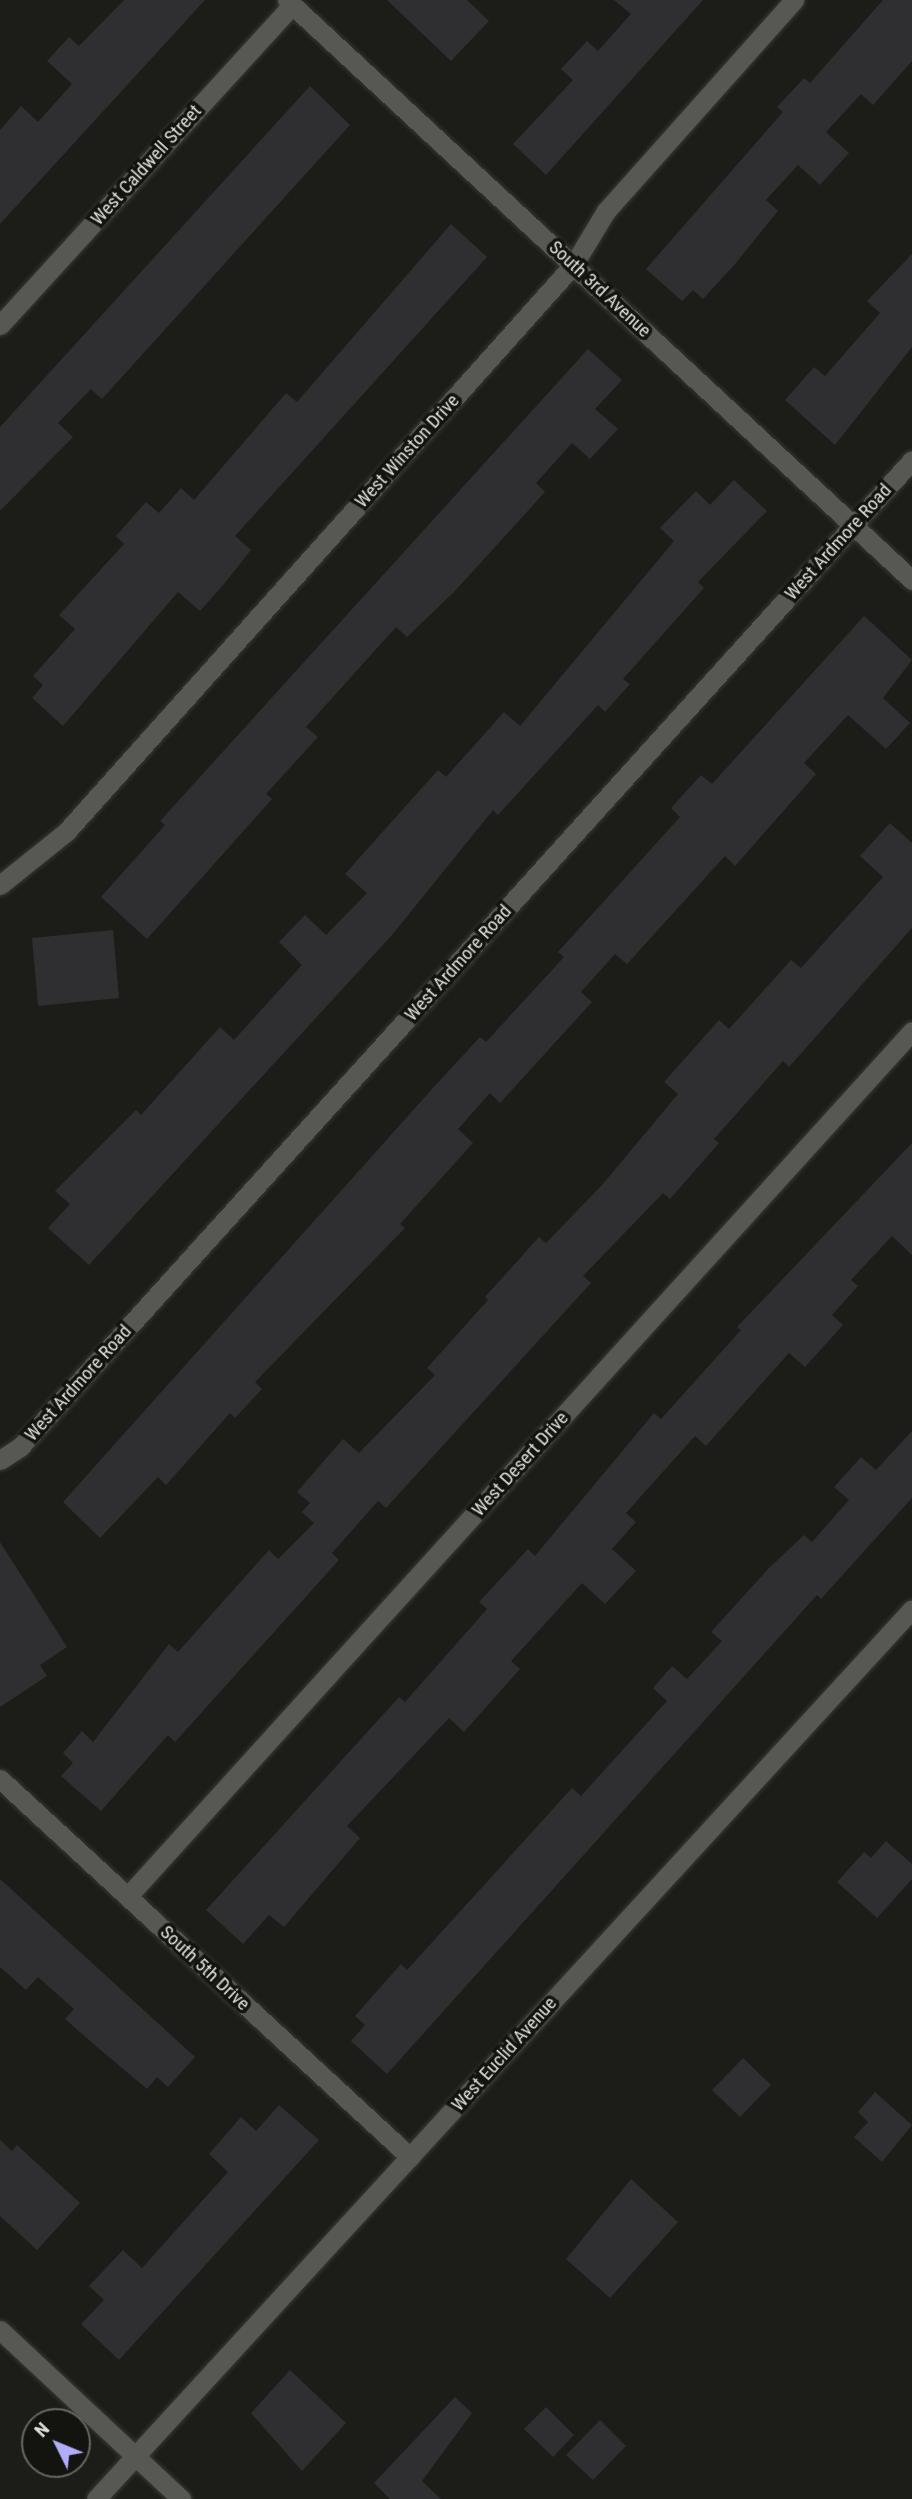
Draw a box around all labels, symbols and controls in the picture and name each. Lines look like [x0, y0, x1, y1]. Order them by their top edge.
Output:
street label: West Caldwell Street [86, 100, 206, 230]
street label: South 3rd Avenue [544, 236, 656, 342]
street label: West Winston Drive [350, 390, 464, 512]
street label: West Ardmore Road [780, 479, 896, 605]
street label: West Ardmore Road [400, 900, 516, 1026]
street label: West Ardmore Road [20, 1320, 136, 1446]
street label: West Desert Drive [467, 1407, 573, 1521]
street label: South 5th Drive [155, 1921, 255, 2015]
street label: West Euclid Avenue [447, 1992, 561, 2116]
north arrow [21, 2408, 91, 2478]
text: N [29, 2418, 54, 2442]

